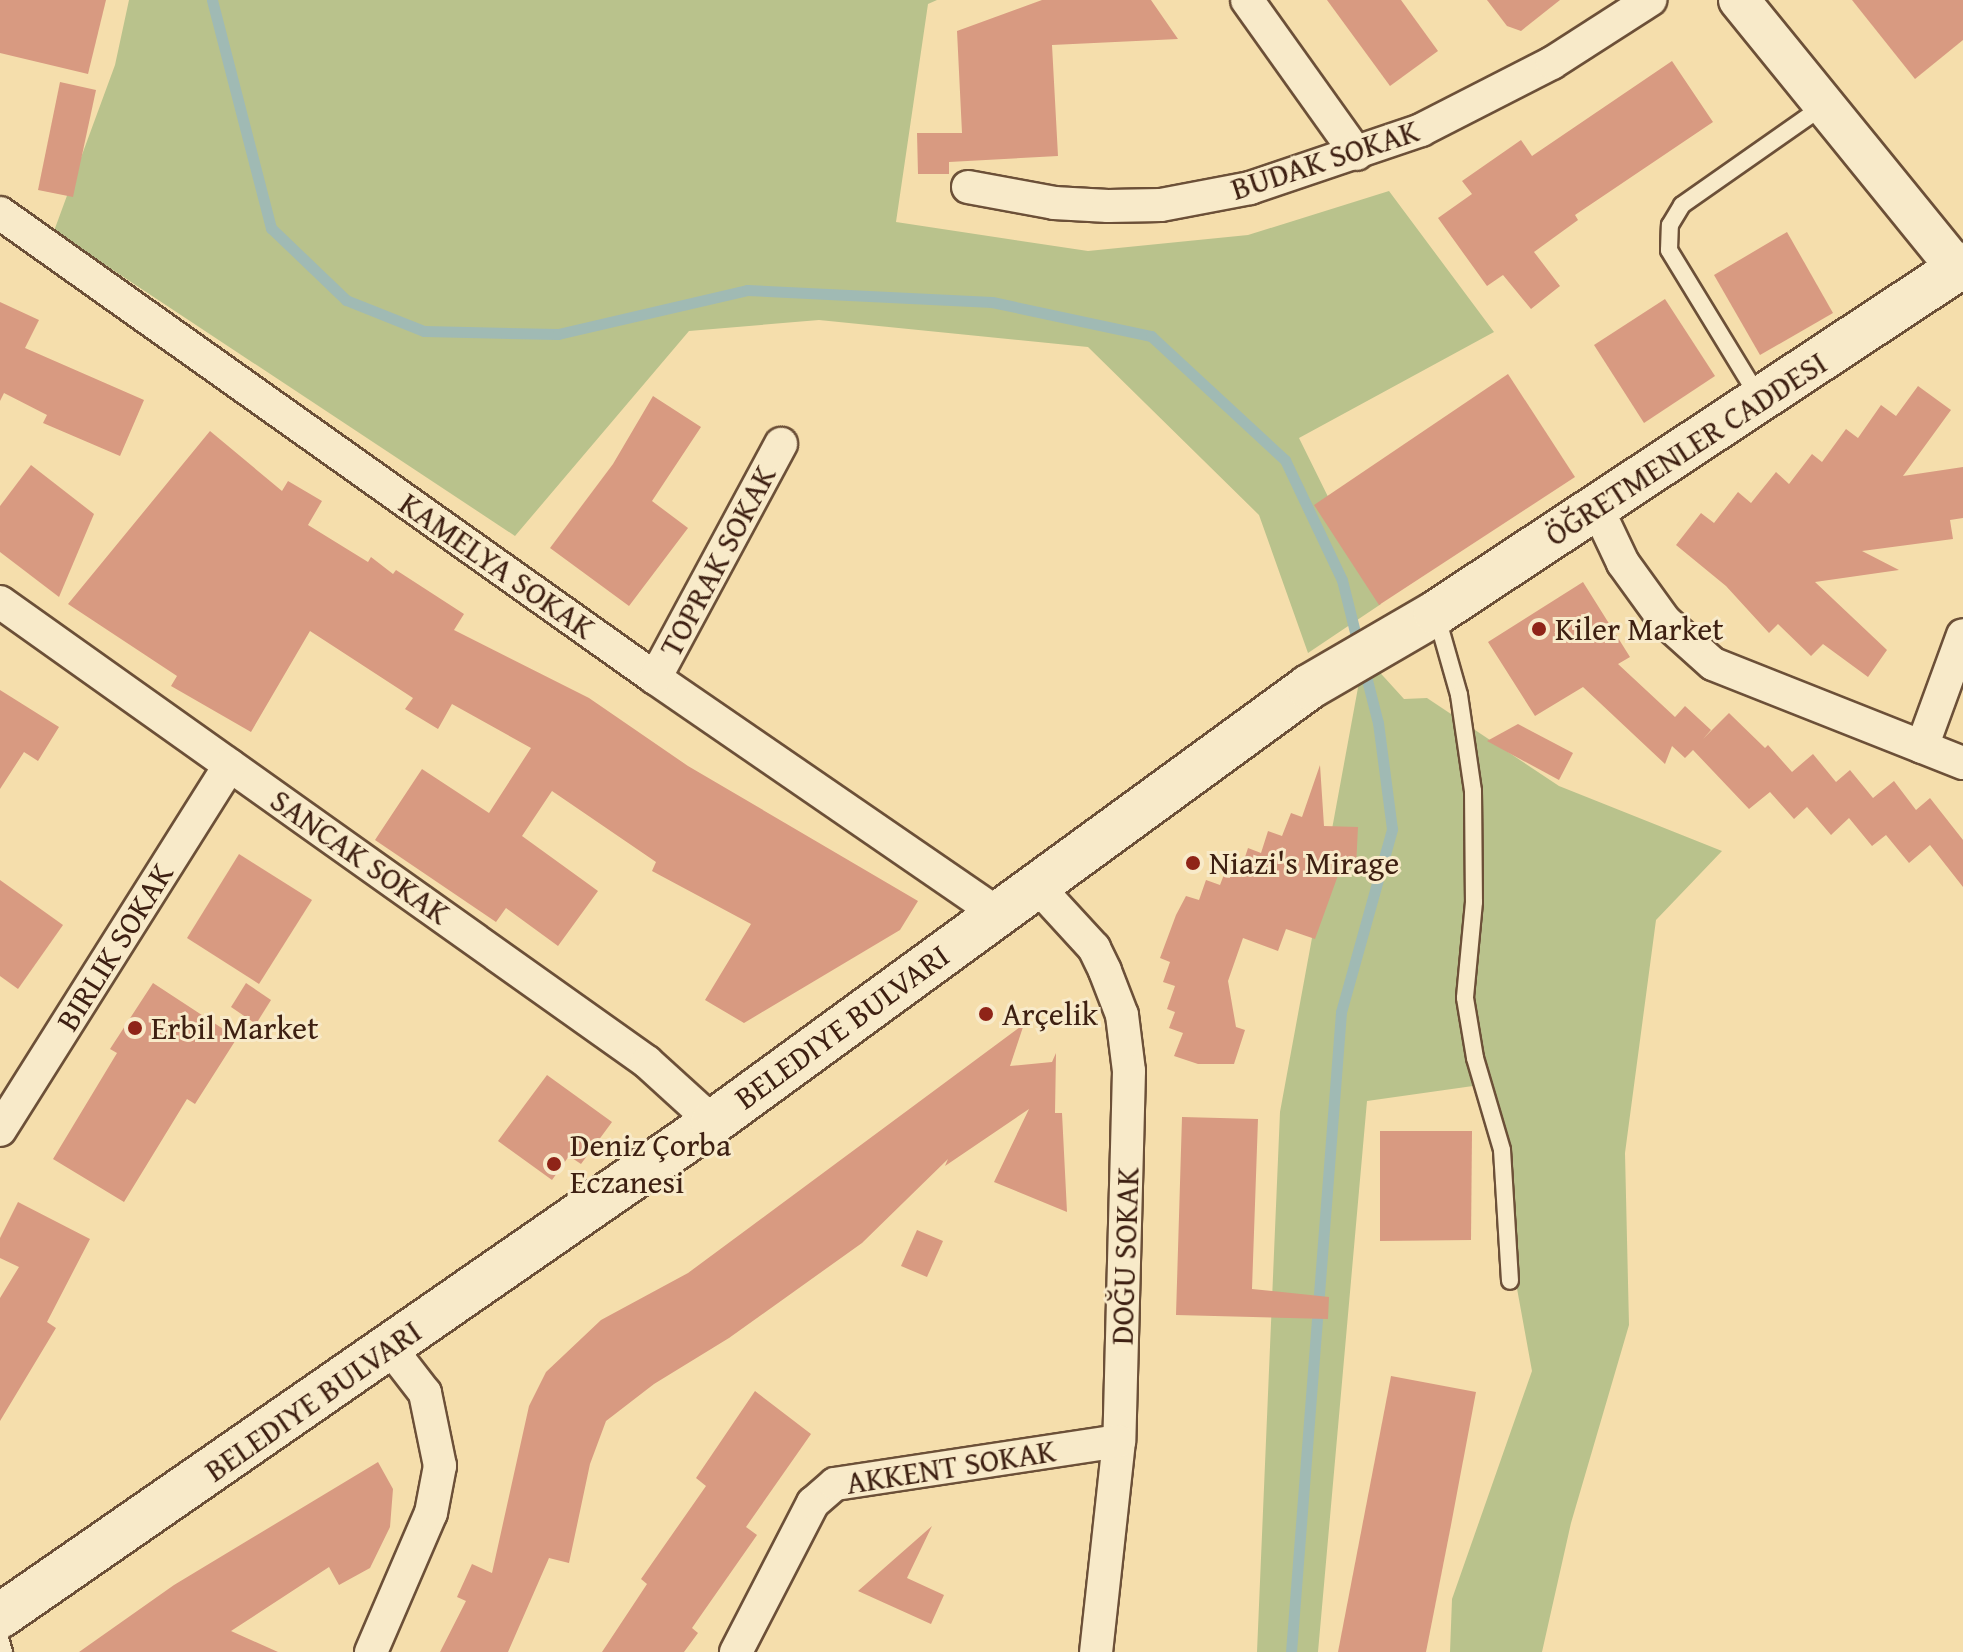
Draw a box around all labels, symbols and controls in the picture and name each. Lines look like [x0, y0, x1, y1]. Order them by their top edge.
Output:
street label: BUDAK SOKAK [1226, 112, 1424, 208]
street label: ÖĞRETMENLER CADDESI [1538, 344, 1834, 554]
street label: TOPRAK SOKAK [652, 459, 784, 663]
street label: KAMELYA SOKAK [392, 484, 602, 648]
place label: Kiler Market [1555, 610, 1724, 648]
marker: Kiler Market [1530, 620, 1548, 638]
street label: SANCAK SOKAK [263, 781, 457, 933]
place label: Niazi's Mirage [1209, 844, 1399, 882]
marker: Niazi's Mirage [1184, 854, 1202, 872]
street label: BIRLIK SOKAK [48, 856, 182, 1038]
street label: BELEDIYE BULVARI [727, 936, 957, 1118]
place label: Arçelik [1002, 995, 1098, 1033]
marker: Arçelik [977, 1005, 995, 1023]
place label: Erbil Market [151, 1009, 318, 1047]
marker: Erbil Market [126, 1019, 144, 1037]
place label: Deniz Çorba Eczanesi [570, 1127, 731, 1202]
marker: Deniz Çorba Eczanesi [545, 1155, 563, 1173]
street label: DOĞU SOKAK [1103, 1166, 1147, 1346]
street label: BELEDIYE BULVARI [197, 1312, 429, 1490]
street label: AKKENT SOKAK [843, 1431, 1059, 1503]

